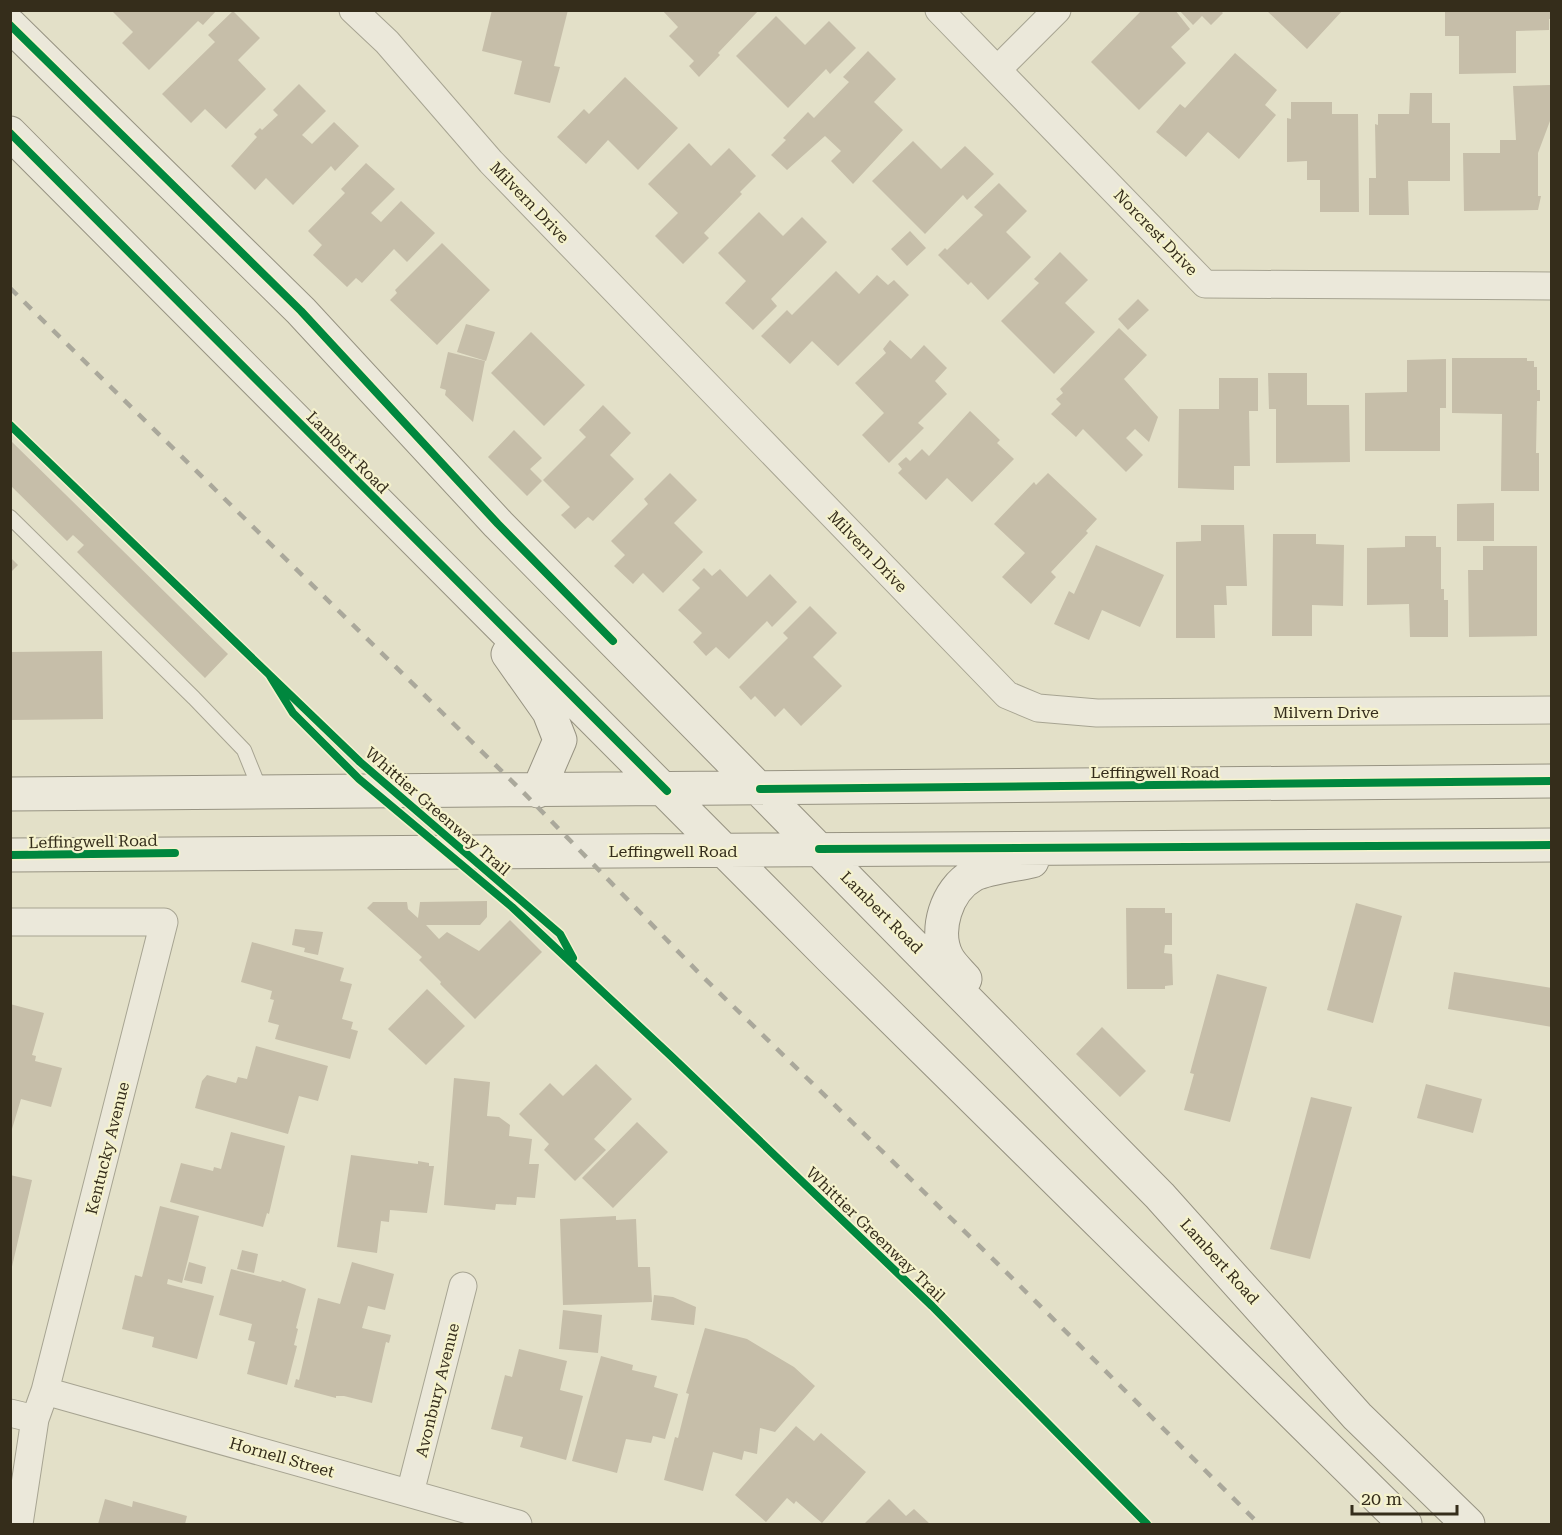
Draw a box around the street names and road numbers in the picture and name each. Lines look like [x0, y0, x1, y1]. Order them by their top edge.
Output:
street label: Milvern Drive [486, 158, 573, 247]
street label: Norcrest Drive [1110, 185, 1202, 280]
street label: Lambert Road [303, 407, 393, 497]
street label: Milvern Drive [824, 507, 911, 596]
street label: Milvern Drive [1273, 703, 1379, 722]
street label: Whittier Greenway Trail [361, 743, 514, 879]
street label: Leffingwell Road [1090, 763, 1220, 782]
street label: Leffingwell Road [28, 831, 158, 852]
street label: Leffingwell Road [608, 842, 738, 861]
street label: Lambert Road [837, 867, 927, 957]
street label: Kentucky Avenue [82, 1080, 133, 1216]
street label: Whittier Greenway Trail [802, 1163, 949, 1306]
street label: Lambert Road [1176, 1215, 1263, 1308]
street label: Avonbury Avenue [412, 1321, 463, 1459]
street label: Hornell Street [227, 1433, 337, 1482]

